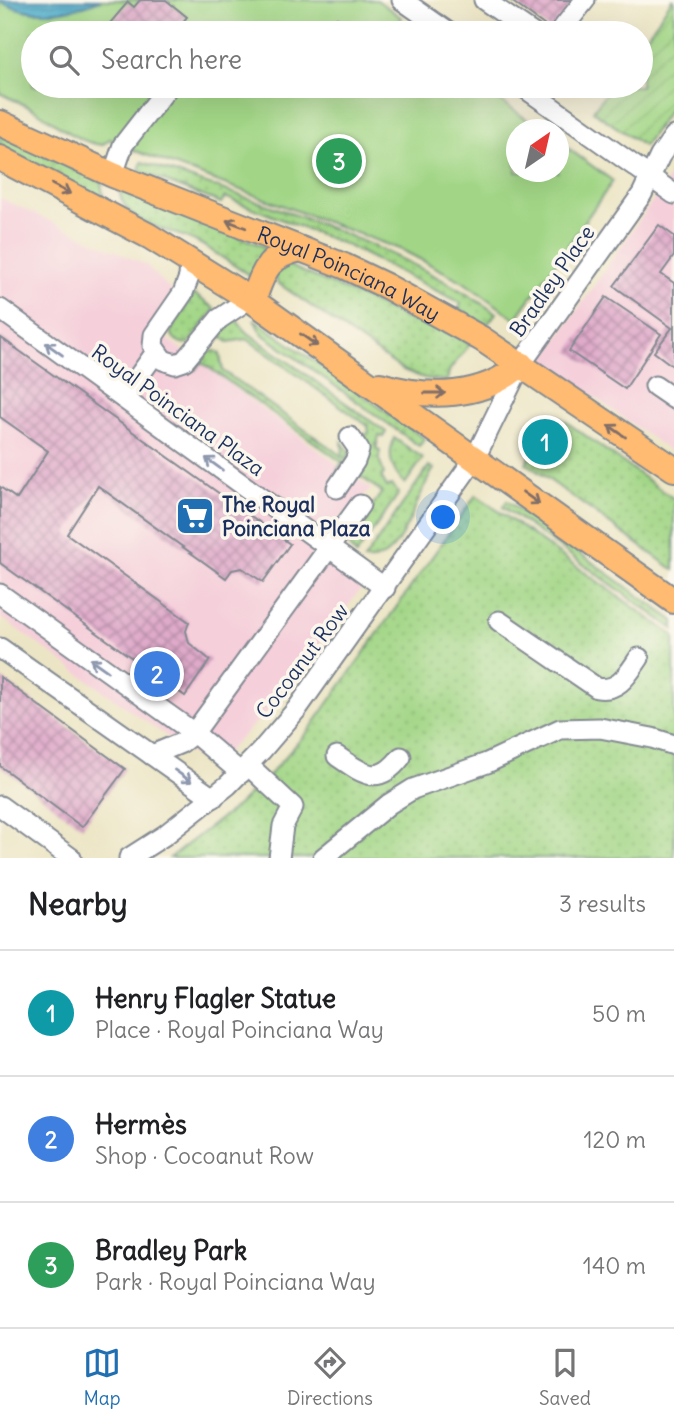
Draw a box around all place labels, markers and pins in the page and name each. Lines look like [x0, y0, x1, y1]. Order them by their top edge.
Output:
pin: 3 [316, 135, 362, 187]
pin: 1 [522, 416, 568, 468]
place label: The Royal Poinciana Plaza [222, 491, 371, 542]
supermarket icon: The Royal Poinciana Plaza [174, 495, 216, 537]
pin: 2 [134, 648, 180, 700]

